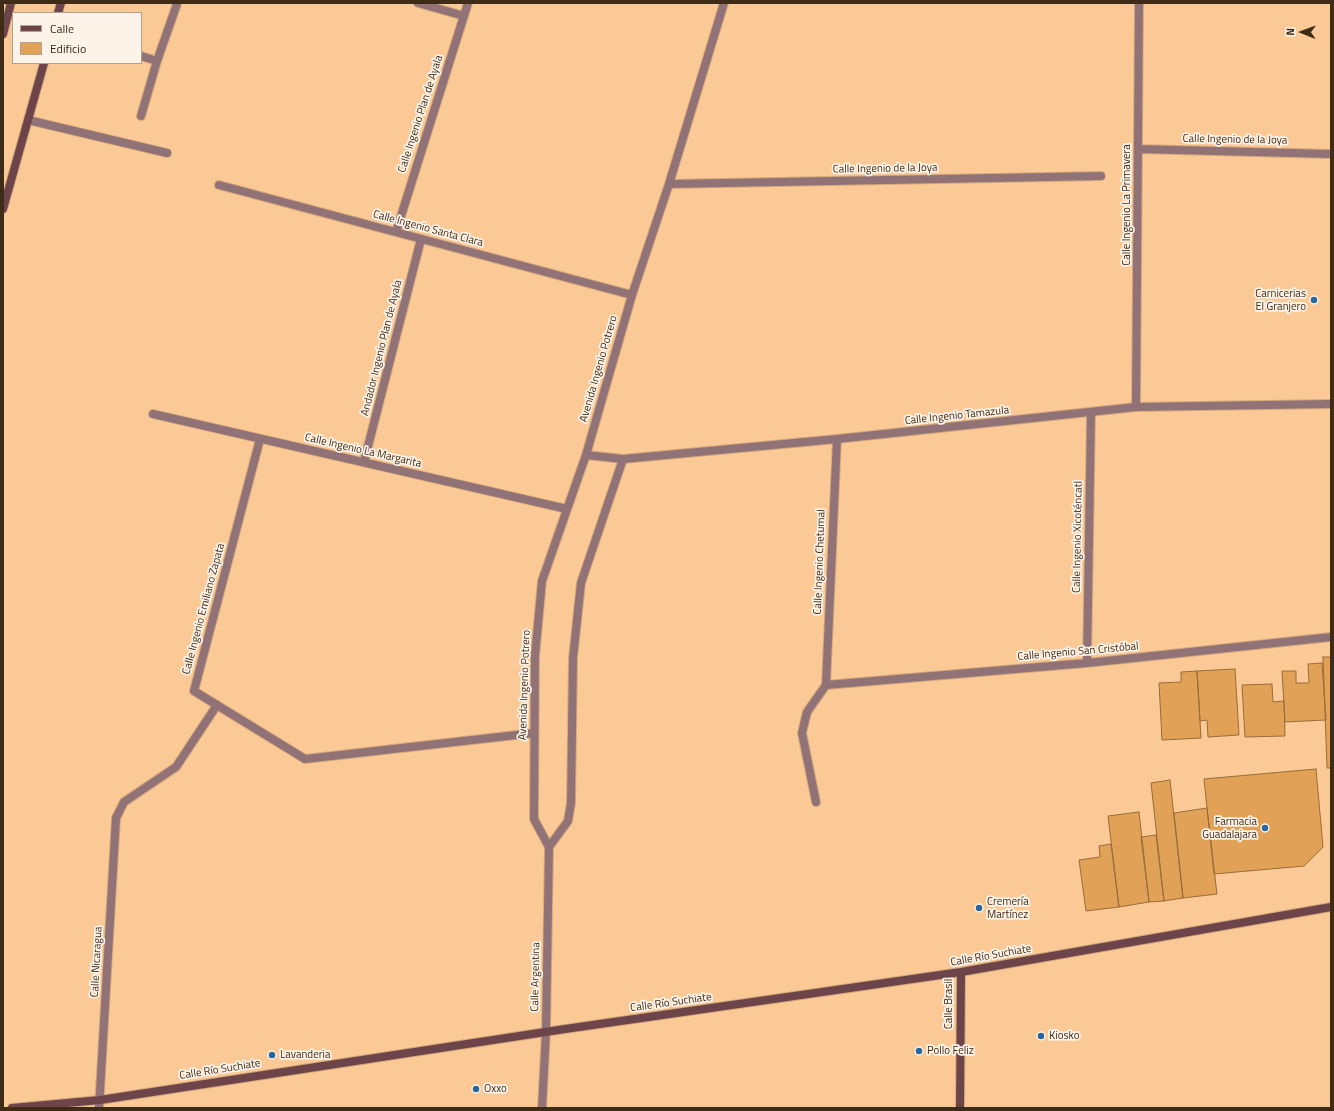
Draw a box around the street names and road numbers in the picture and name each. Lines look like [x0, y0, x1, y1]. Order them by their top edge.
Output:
street label: Calle Ingenio Plan de Ayala [396, 54, 446, 174]
street label: Calle Ingenio de la Joya [1183, 132, 1287, 148]
street label: Calle Ingenio La Primavera [1120, 144, 1134, 266]
street label: Calle Ingenio de la Joya [833, 161, 937, 177]
street label: Calle Ingenio Santa Clara [372, 208, 484, 250]
street label: Andador Ingenio Plan de Ayala [359, 279, 405, 417]
street label: Avenida Ingenio Potrero [577, 314, 621, 424]
street label: Calle Ingenio Tamazula [904, 404, 1010, 428]
street label: Calle Ingenio La Margarita [303, 431, 423, 471]
street label: Calle Ingenio Xicoténcatl [1070, 481, 1086, 593]
street label: Calle Ingenio Chetumal [812, 509, 828, 615]
street label: Calle Ingenio Emiliano Zapata [180, 542, 228, 676]
street label: Avenida Ingenio Potrero [516, 630, 534, 740]
street label: Calle Ingenio San Cristóbal [1017, 640, 1139, 664]
street label: Calle Nicaragua [89, 926, 105, 998]
street label: Calle Argentina [529, 942, 543, 1012]
street label: Calle Río Suchiate [950, 942, 1032, 970]
street label: Calle Brasil [942, 979, 956, 1029]
street label: Calle Río Suchiate [630, 991, 712, 1015]
street label: Calle Río Suchiate [179, 1057, 261, 1083]

